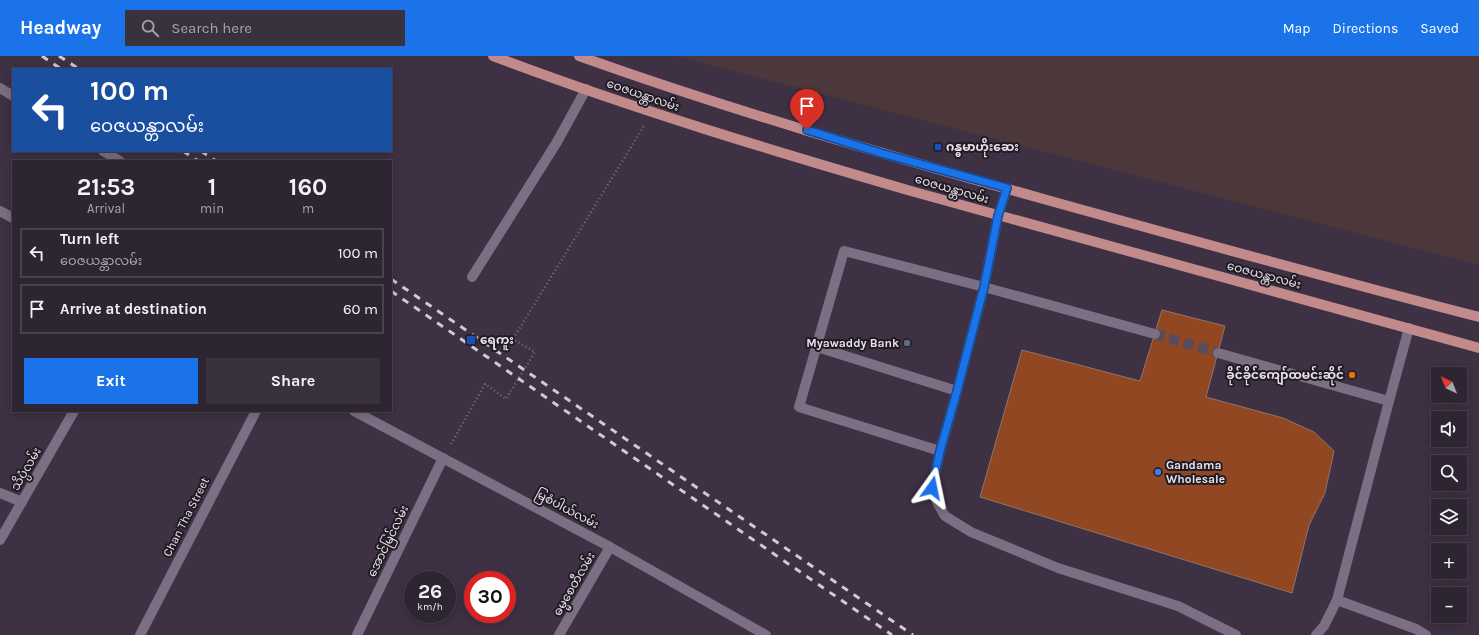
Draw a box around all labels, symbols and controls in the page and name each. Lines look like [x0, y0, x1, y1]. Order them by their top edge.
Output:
search box [125, 10, 405, 46]
text: Headway [20, 17, 101, 39]
icon: search [139, 17, 161, 39]
text: Search here [171, 19, 252, 37]
text: Map [1283, 20, 1311, 37]
text: Directions [1333, 20, 1398, 37]
text: Saved [1420, 20, 1459, 37]
text: 100 m [90, 74, 169, 107]
street label: ဝေဇယန္တာလမ်း [604, 74, 682, 117]
icon: left [24, 84, 76, 136]
pin [790, 89, 824, 130]
icon: arrive [796, 95, 818, 117]
text: ဝေဇယန္တာလမ်း [90, 115, 204, 137]
place label: ဂန္ဓမာဟိုးဆေး [946, 138, 1019, 158]
marker: ဂန္ဓမာဟိုးဆေး [933, 142, 943, 152]
street label: ဝေဇယန္တာလမ်း [913, 170, 991, 209]
text: 21:53 [77, 173, 135, 201]
text: 1 [208, 173, 216, 201]
text: 160 [289, 173, 327, 201]
text: Arrival [87, 201, 125, 216]
text: min [200, 201, 224, 216]
text: m [302, 201, 314, 216]
text: Turn left [60, 230, 119, 248]
icon: left [26, 242, 48, 264]
text: 100 m [338, 244, 378, 262]
text: ဝေဇယန္တာလမ်း [60, 253, 142, 268]
street label: ဝေဇယန္တာလမ်း [1225, 256, 1303, 294]
icon: arrive [26, 298, 48, 320]
text: Arrive at destination [60, 300, 207, 318]
text: 60 m [343, 300, 378, 318]
place label: ရေကူး [480, 333, 514, 351]
marker: ရေကူး [465, 334, 477, 346]
place label: Myawaddy Bank [806, 336, 899, 350]
marker: Myawaddy Bank [902, 338, 912, 348]
button: Exit [24, 358, 198, 404]
button: Share [206, 358, 380, 404]
place label: ခိုင်ခိုင်ကျော်ထမင်းဆိုင် [1226, 365, 1344, 386]
north arrow [1431, 367, 1467, 403]
map controls [1431, 367, 1467, 623]
marker: ခိုင်ခိုင်ကျော်ထမင်းဆိုင် [1347, 370, 1357, 380]
button: sound [1431, 411, 1467, 447]
street label: သိပ္ပံလမ်း [6, 444, 47, 495]
button: search [1431, 455, 1467, 491]
place label: Gandama Wholesale [1166, 458, 1225, 486]
position arrow [911, 467, 953, 509]
marker: Gandama Wholesale [1153, 467, 1163, 477]
street label: Chan Tha Street [160, 475, 212, 559]
street label: မြစံပါယ်လမ်း [532, 485, 602, 534]
button: layers [1431, 499, 1467, 535]
street label: အောင်မြင်လမ်း [363, 502, 414, 580]
button: + [1431, 543, 1467, 579]
street label: ဓမ္မစေတီလမ်း [548, 549, 601, 620]
speed limit sign: 30 [464, 571, 516, 623]
text: 26 [418, 580, 442, 603]
button: − [1431, 587, 1467, 623]
text: km/h [417, 601, 443, 613]

